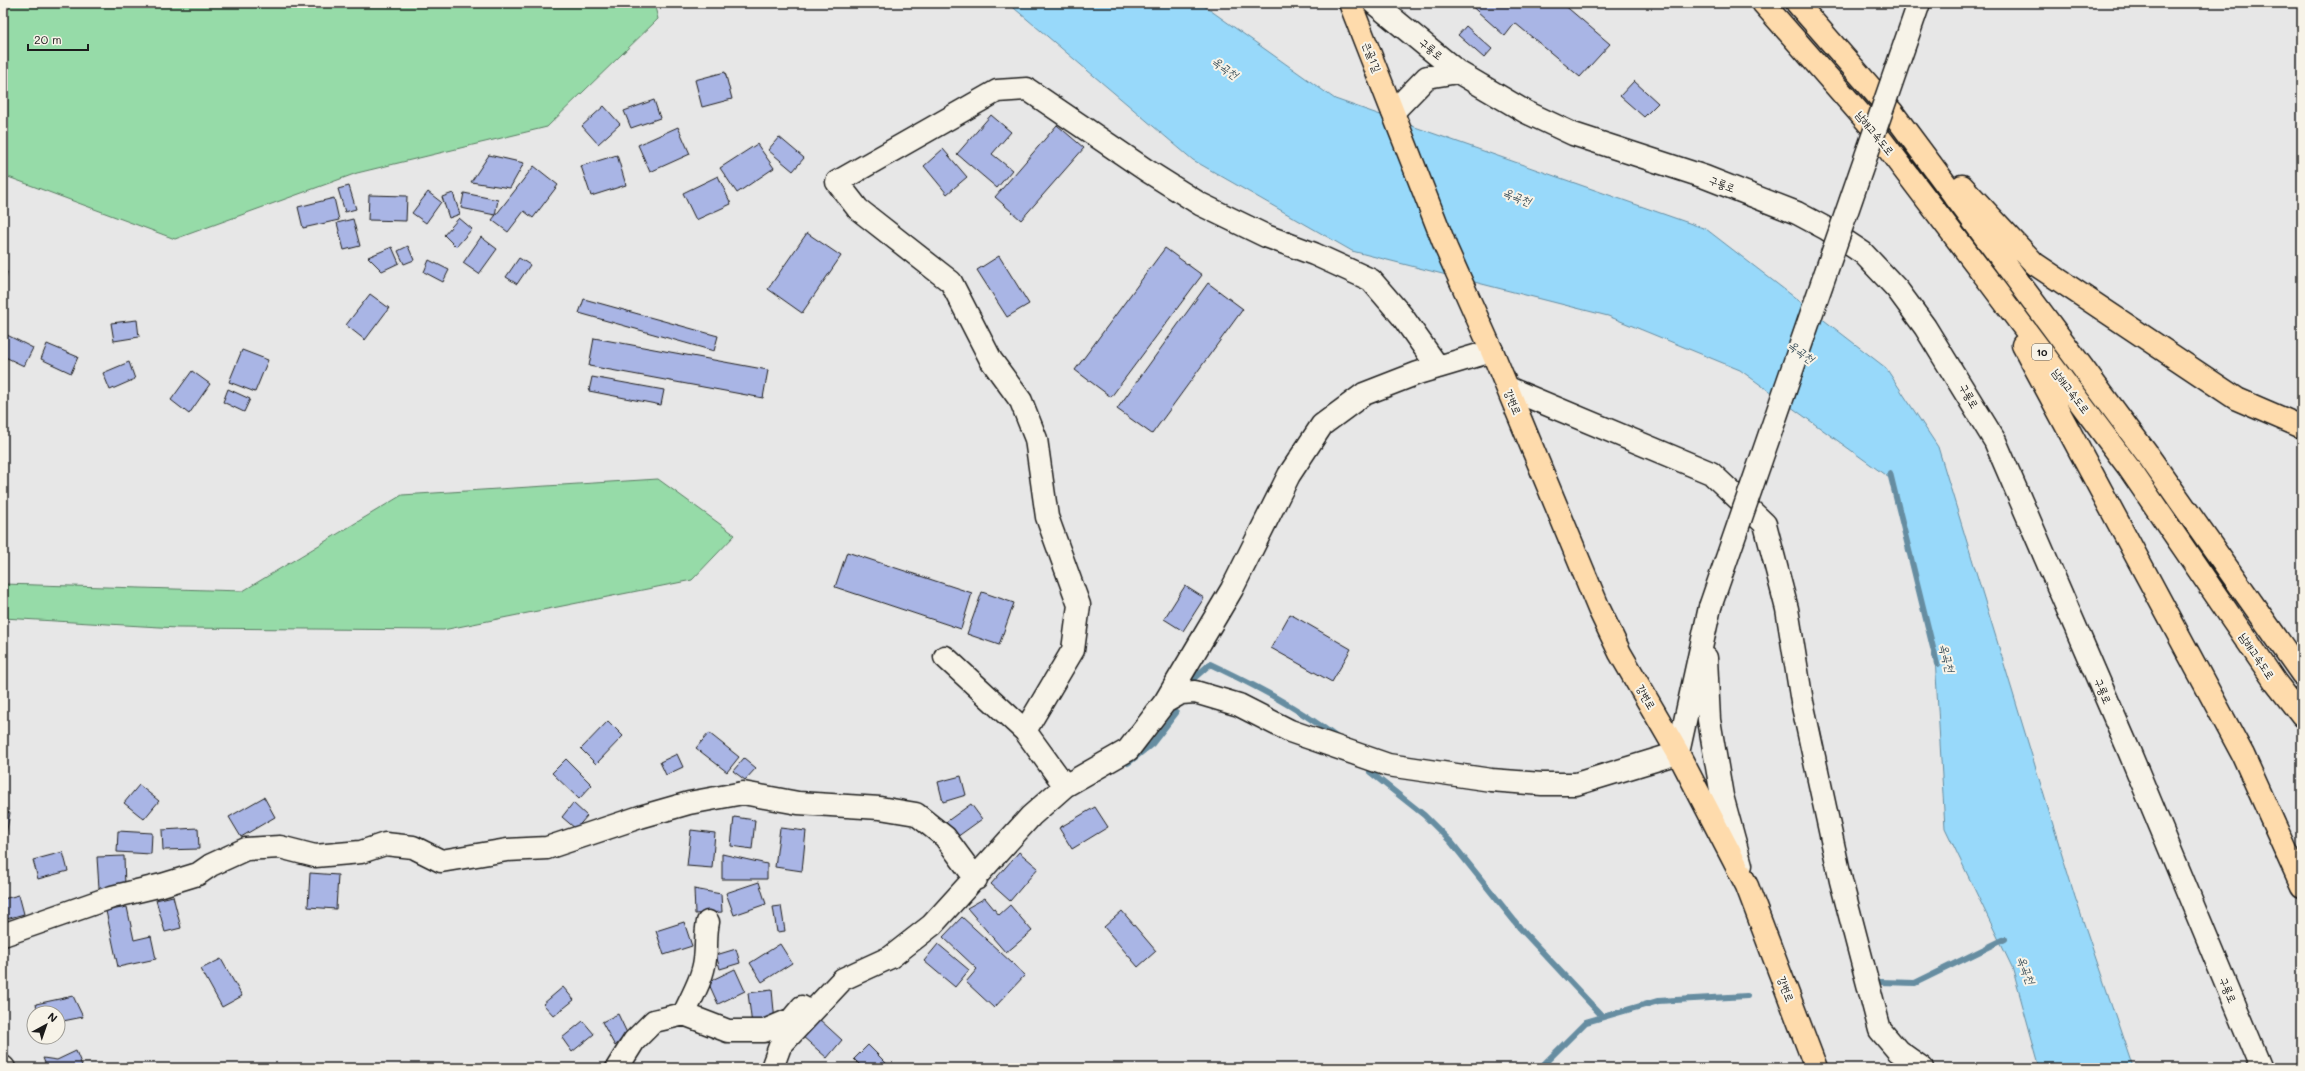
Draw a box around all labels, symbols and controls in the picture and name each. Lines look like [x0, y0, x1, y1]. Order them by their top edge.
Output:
scale bar [28, 26, 88, 52]
text: 20 m [34, 31, 62, 47]
street label: 구룡로 [1416, 34, 1446, 63]
street label: 큰골1길 [1360, 39, 1385, 74]
water label: 옥곡천 [1209, 52, 1243, 83]
street label: 남해고속도로 [1853, 107, 1898, 158]
street label: 구룡로 [1707, 172, 1737, 195]
water label: 옥곡천 [1501, 183, 1535, 209]
water label: 옥곡천 [1785, 336, 1819, 367]
road number: 10 [2032, 344, 2052, 360]
street label: 남해고속도로 [2049, 365, 2093, 417]
street label: 구룡로 [1956, 380, 1983, 411]
street label: 강변로 [1502, 387, 1525, 417]
street label: 남해고속도로 [2236, 630, 2279, 682]
water label: 옥곡천 [1937, 642, 1960, 675]
street label: 구룡로 [2091, 676, 2116, 706]
street label: 강변로 [1633, 681, 1660, 712]
water label: 옥곡천 [2014, 953, 2040, 987]
street label: 강변로 [1775, 974, 1798, 1004]
street label: 구룡로 [2216, 975, 2241, 1005]
north arrow [26, 1005, 66, 1045]
text: N [45, 1009, 61, 1025]

